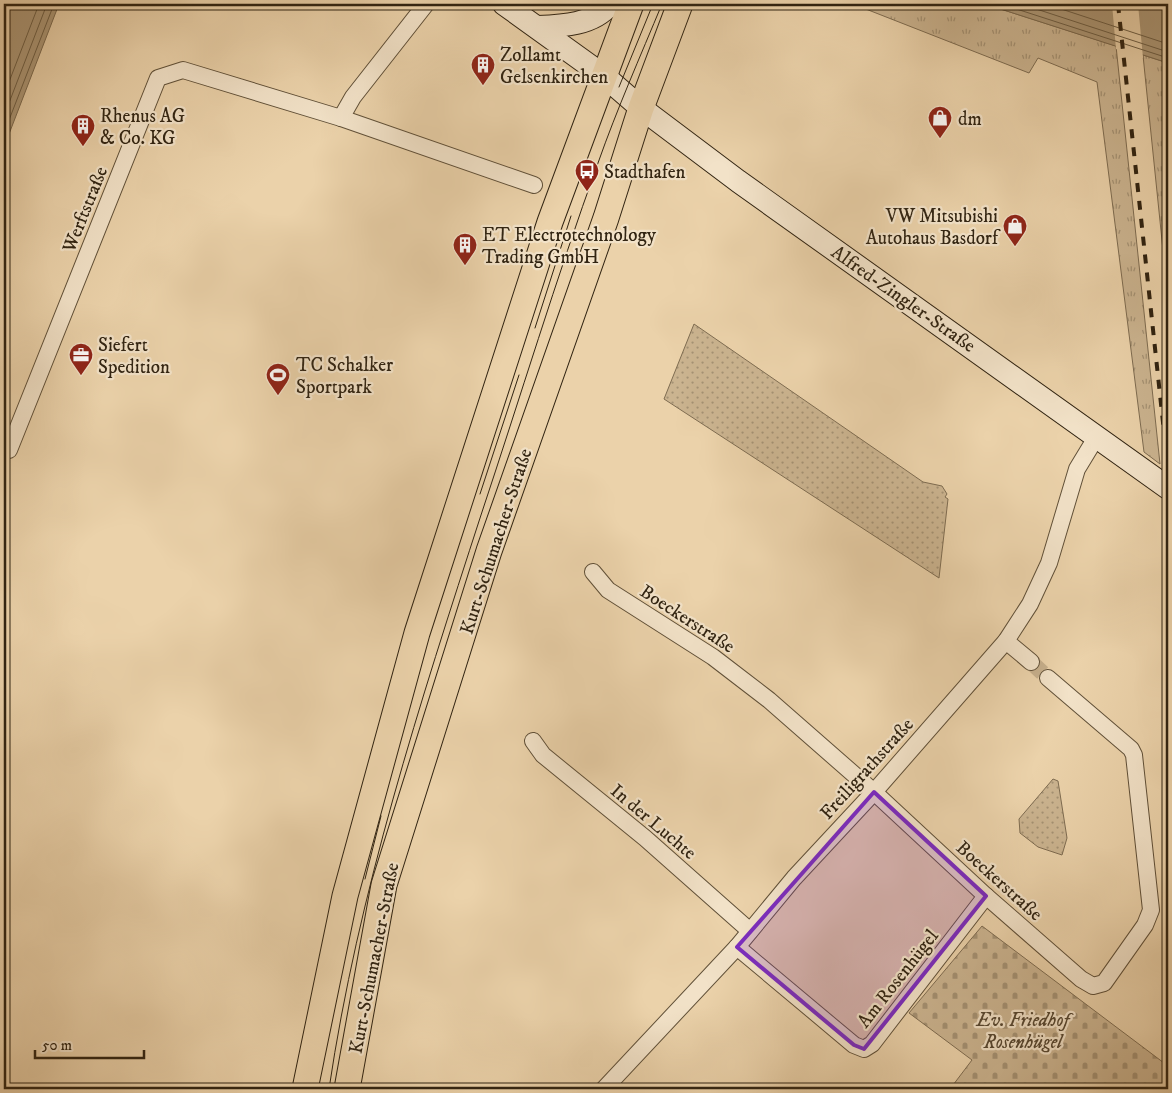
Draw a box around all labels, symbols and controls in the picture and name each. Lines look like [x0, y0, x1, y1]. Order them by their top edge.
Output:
place label: Zollamt Gelsenkirchen [500, 44, 608, 89]
building icon: Zollamt Gelsenkirchen [470, 52, 496, 86]
place label: Rhenus AG & Co. KG [100, 105, 185, 150]
shop icon: dm [927, 105, 953, 139]
place label: dm [958, 108, 982, 131]
building icon: Rhenus AG & Co. KG [70, 113, 96, 147]
bus stop icon: Stadthafen [574, 158, 600, 192]
place label: Stadthafen [604, 161, 686, 184]
street label: Werftstraße [57, 163, 113, 257]
place label: VW Mitsubishi Autohaus Basdorf [866, 205, 1001, 250]
shop icon: VW Mitsubishi Autohaus Basdorf [1002, 213, 1028, 247]
place label: ET Electrotechnology Trading GmbH [482, 224, 657, 269]
building icon: ET Electrotechnology Trading GmbH [452, 232, 478, 266]
street label: Alfred-Zingler-Straße [826, 241, 980, 358]
place label: Siefert Spedition [98, 334, 170, 379]
office icon: Siefert Spedition [68, 342, 94, 376]
place label: TC Schalker Sportpark [296, 354, 393, 399]
sports icon: TC Schalker Sportpark [265, 362, 291, 396]
street label: Kurt-Schumacher-Straße [456, 446, 537, 637]
street label: Boeckerstraße [635, 580, 739, 658]
street label: Freiligrathstraße [816, 713, 919, 824]
street label: In der Luchte [605, 780, 701, 865]
street label: Boeckerstraße [951, 836, 1047, 926]
street label: Kurt-Schumacher-Straße [345, 861, 404, 1056]
street label: Am Rosenhügel [853, 925, 944, 1033]
park label: Ev. Friedhof Rosenhügel [976, 1009, 1074, 1054]
scale bar [35, 1028, 144, 1060]
text: 50 m [42, 1036, 72, 1055]

